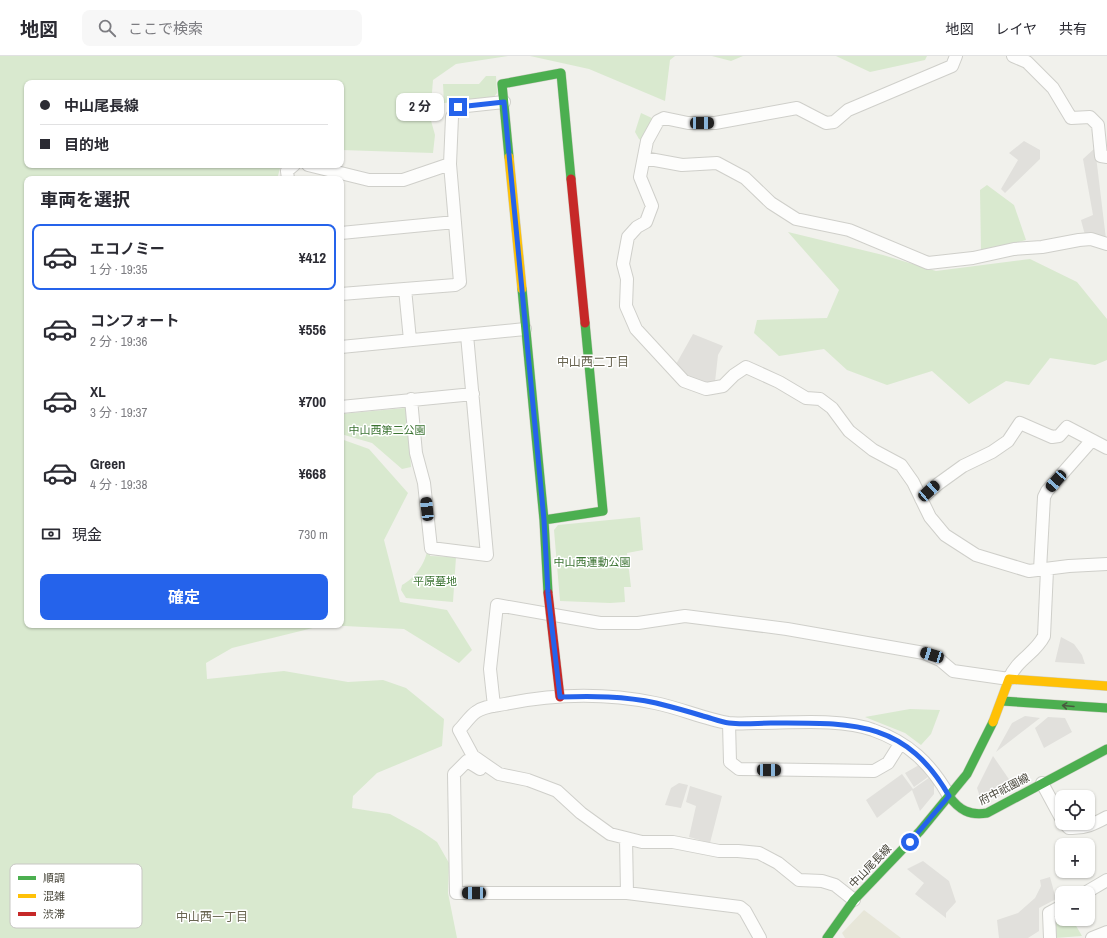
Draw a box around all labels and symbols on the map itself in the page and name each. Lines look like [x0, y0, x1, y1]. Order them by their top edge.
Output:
callout: 2 分 [396, 93, 444, 121]
route end [449, 98, 467, 116]
car [690, 117, 714, 129]
district label: 中山西二丁目 [557, 354, 629, 370]
park label: 中山西第二公園 [349, 423, 426, 437]
car [1044, 468, 1068, 494]
car [916, 479, 942, 503]
car [420, 496, 434, 522]
park label: 中山西運動公園 [554, 555, 631, 569]
park label: 平原墓地 [413, 574, 457, 588]
car [919, 646, 945, 664]
one-way arrow [1062, 703, 1075, 710]
car [757, 764, 781, 776]
street label: 府中祇園線 [976, 770, 1032, 808]
route start [901, 833, 919, 851]
street label: 中山尾長線 [846, 841, 894, 891]
legend [10, 864, 142, 928]
text: 順調 [43, 871, 65, 885]
car [462, 887, 486, 899]
text: 混雑 [43, 889, 65, 903]
text: 渋滞 [43, 907, 65, 921]
district label: 中山西一丁目 [176, 909, 248, 925]

